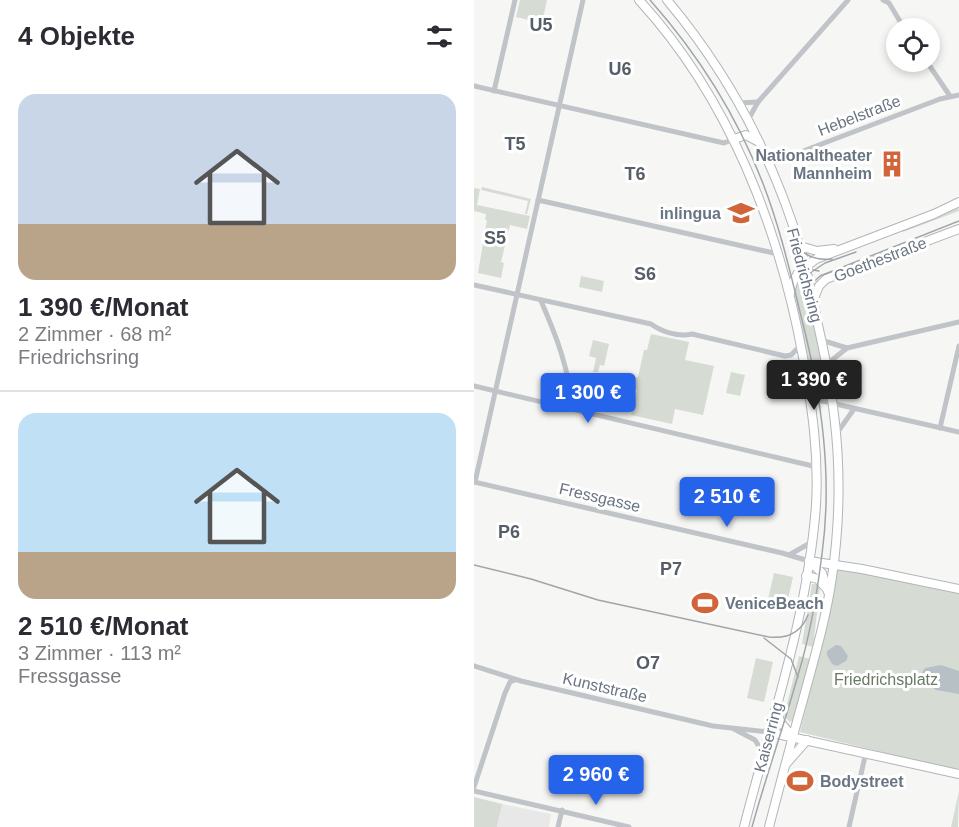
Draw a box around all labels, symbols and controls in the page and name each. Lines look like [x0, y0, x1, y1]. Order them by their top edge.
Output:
district label: U5 [529, 15, 553, 35]
map controls [886, 18, 940, 72]
button: locate [886, 18, 940, 72]
icon: filters [423, 20, 456, 53]
text: 4 Objekte [18, 21, 135, 51]
district label: U6 [608, 59, 632, 79]
street label: Hebelstraße [815, 92, 903, 139]
icon: home [183, 133, 291, 241]
district label: T5 [504, 134, 526, 154]
place label: Nationaltheater Mannheim [756, 147, 872, 182]
building icon: Nationaltheater Mannheim [877, 149, 907, 179]
district label: T6 [624, 164, 646, 184]
school or university icon: inlingua [726, 198, 756, 228]
place label: inlingua [660, 205, 721, 222]
street label: Friedrichsring [784, 226, 825, 324]
district label: S5 [484, 228, 506, 248]
street label: Goethestraße [831, 234, 929, 285]
district label: S6 [634, 264, 656, 284]
text: 1 390 €/Monat [18, 292, 189, 322]
text: 2 Zimmer · 68 m² [18, 323, 171, 345]
text: Friedrichsring [18, 346, 139, 368]
pin: 1 390 € [759, 360, 869, 411]
text: 1 390 € [781, 368, 847, 390]
pin: 1 300 € [533, 373, 643, 424]
text: 1 300 € [555, 381, 621, 403]
icon: home [183, 452, 291, 560]
pin: 2 510 € [672, 477, 782, 528]
street label: Fressgasse [558, 480, 642, 515]
text: 2 510 € [694, 485, 760, 507]
district label: P6 [498, 522, 520, 542]
district label: P7 [660, 559, 682, 579]
sports icon: VeniceBeach [690, 588, 720, 618]
place label: VeniceBeach [725, 595, 824, 612]
text: 2 510 €/Monat [18, 611, 189, 641]
text: 3 Zimmer · 113 m² [18, 642, 181, 664]
district label: O7 [636, 653, 660, 673]
text: Fressgasse [18, 665, 121, 687]
street label: Kunststraße [561, 670, 649, 705]
park label: Friedrichsplatz [834, 671, 938, 688]
street label: Kaiserring [751, 700, 786, 774]
pin: 2 960 € [541, 755, 651, 806]
text: 2 960 € [563, 763, 629, 785]
sports icon: Bodystreet [785, 766, 815, 796]
place label: Bodystreet [820, 773, 904, 790]

